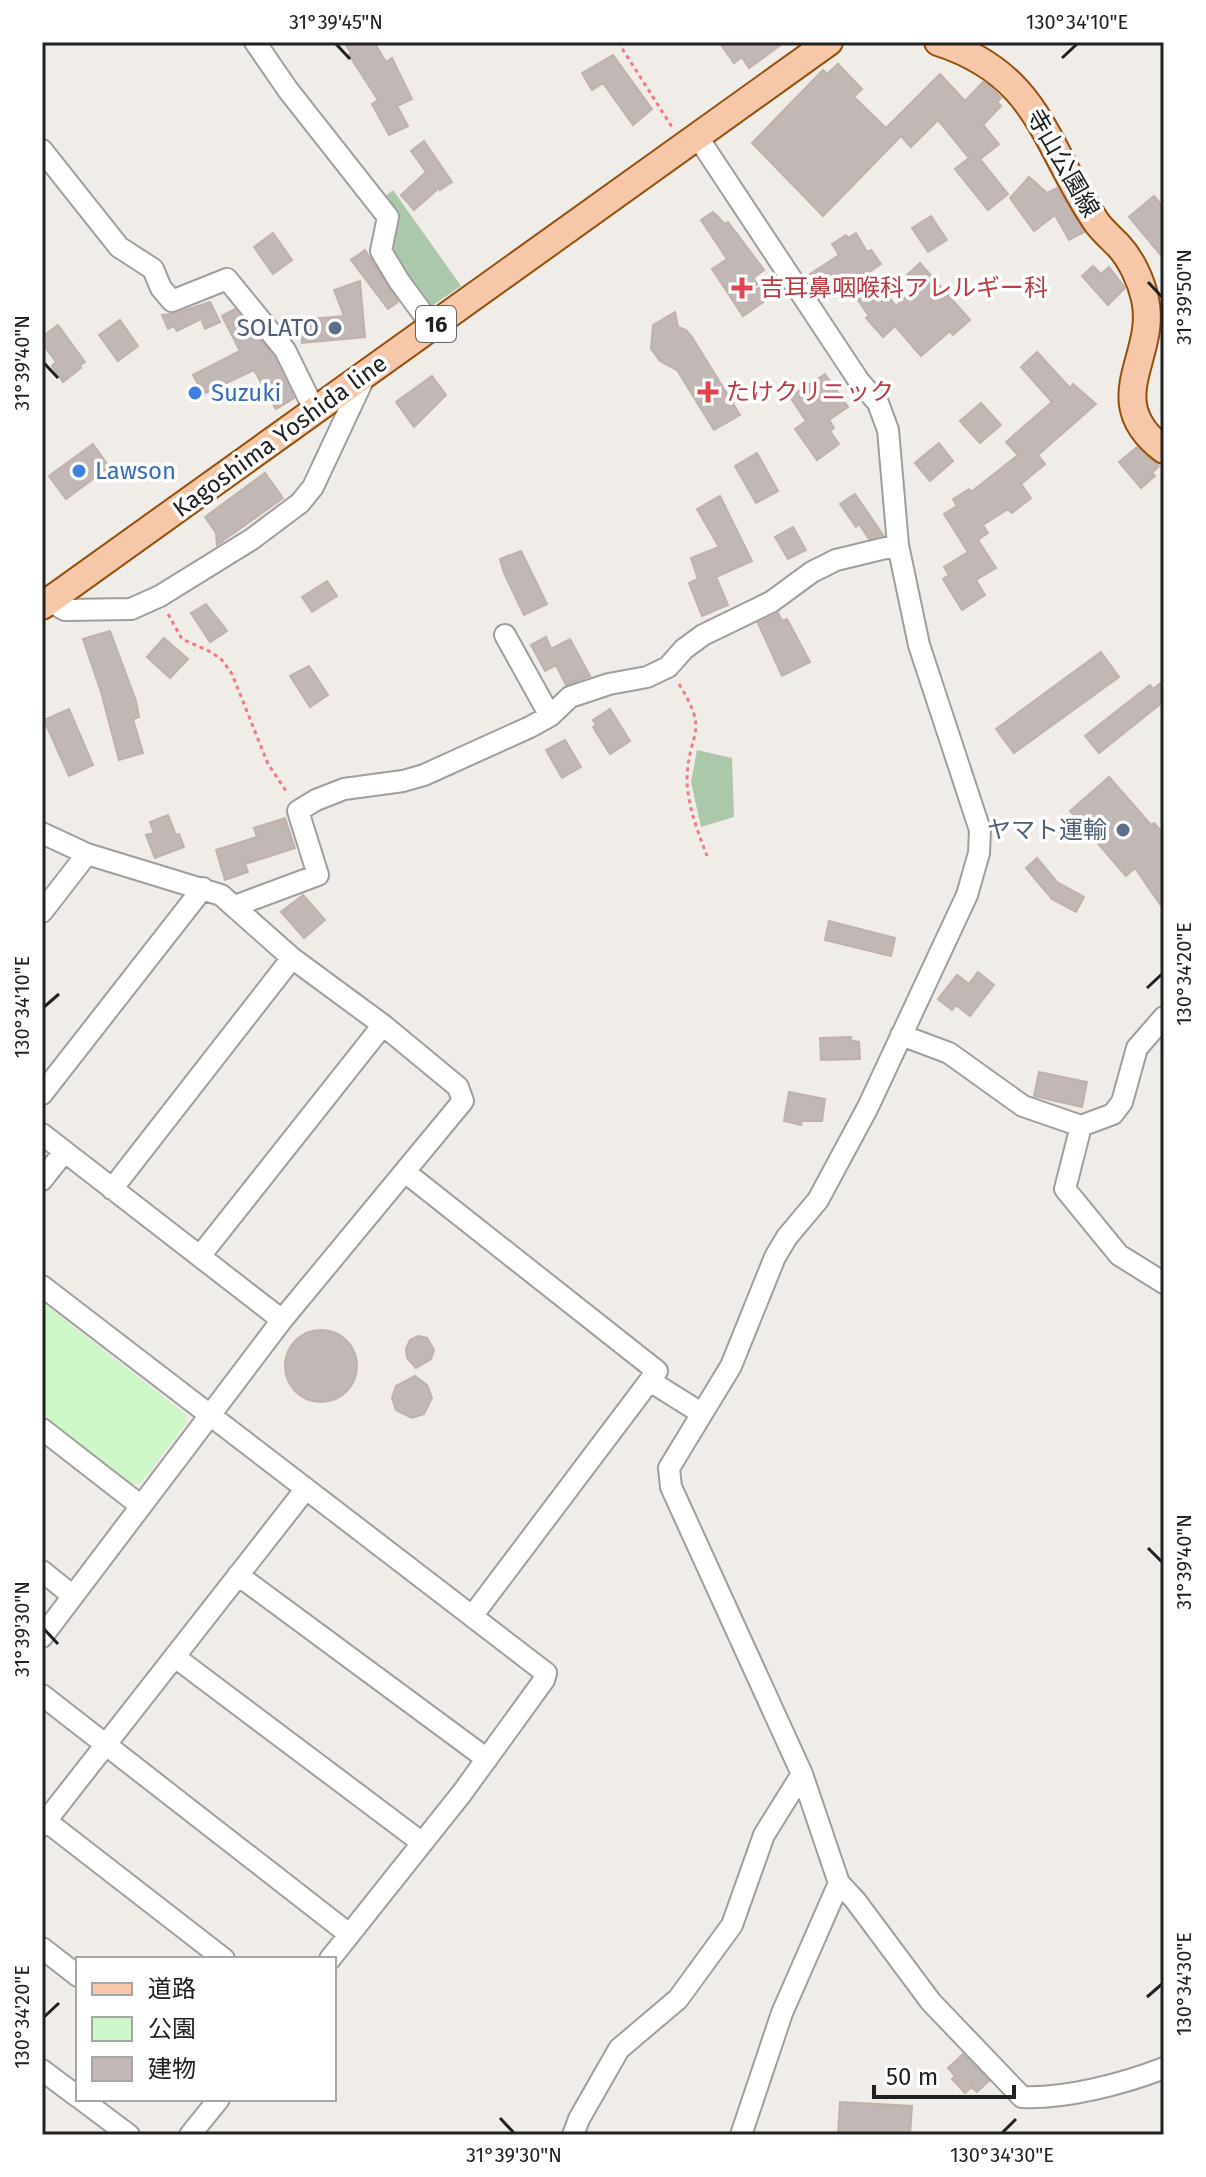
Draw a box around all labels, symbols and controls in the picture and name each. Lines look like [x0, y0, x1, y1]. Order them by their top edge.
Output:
text: 31°39'45"N [289, 10, 383, 34]
text: 130°34'10"E [1026, 10, 1128, 34]
street label: 寺山公園線 [1021, 104, 1105, 222]
text: 31°39'50"N [1172, 249, 1196, 345]
place label: 吉耳鼻咽喉科アレルギー科 [760, 274, 1048, 302]
marker: 吉耳鼻咽喉科アレルギー科 [731, 277, 753, 299]
road number: 16 [416, 306, 456, 342]
place label: SOLATO [237, 314, 319, 342]
text: 31°39'40"N [10, 315, 34, 411]
marker: SOLATO [326, 319, 344, 337]
street label: Kagoshima Yoshida line [168, 349, 392, 523]
place label: たけクリニック [726, 378, 894, 406]
place label: Suzuki [211, 379, 281, 407]
marker: たけクリニック [697, 381, 719, 403]
marker: Suzuki [186, 384, 204, 402]
place label: Lawson [95, 457, 176, 485]
marker: Lawson [70, 462, 88, 480]
place label: ヤマト運輸 [987, 816, 1107, 844]
marker: ヤマト運輸 [1114, 821, 1132, 839]
text: 130°34'20"E [1172, 922, 1196, 1026]
text: 130°34'10"E [10, 956, 34, 1058]
text: 31°39'40"N [1172, 1514, 1196, 1610]
text: 31°39'30"N [10, 1581, 34, 1677]
text: 130°34'30"E [1172, 1932, 1196, 2036]
legend [76, 1957, 336, 2101]
text: 130°34'20"E [10, 1965, 34, 2069]
text: 道路 [148, 1975, 196, 2003]
text: 公園 [148, 2015, 196, 2043]
scale bar [874, 2049, 1014, 2099]
text: 建物 [148, 2055, 196, 2083]
text: 50 m [886, 2063, 938, 2091]
text: 31°39'30"N [466, 2143, 562, 2167]
text: 130°34'30"E [950, 2143, 1054, 2167]

